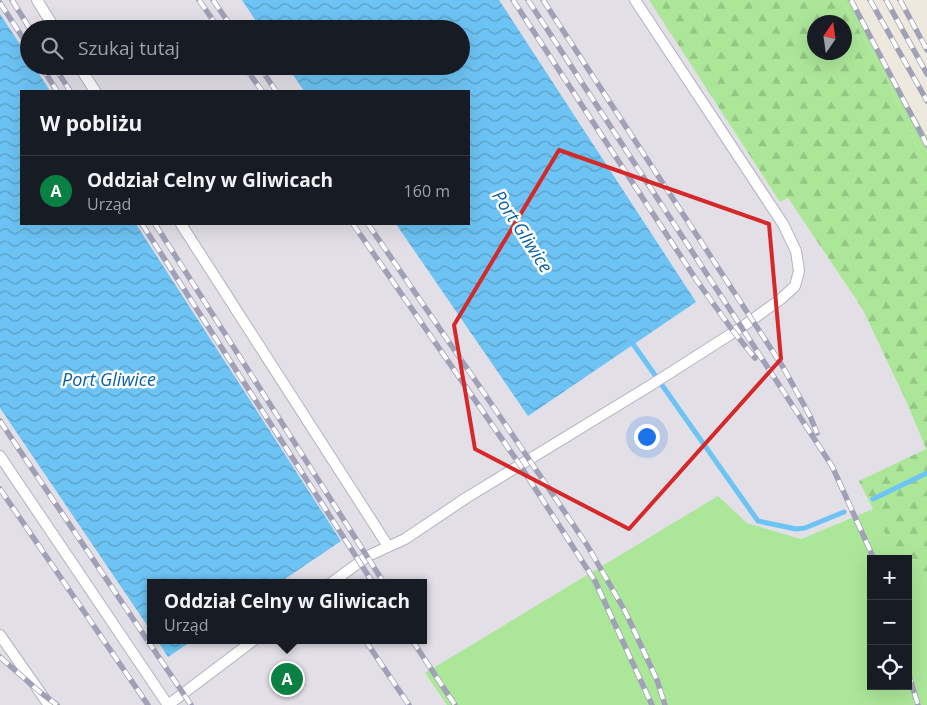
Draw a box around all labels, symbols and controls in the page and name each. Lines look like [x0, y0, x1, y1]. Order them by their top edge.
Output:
north arrow [807, 15, 852, 60]
search box [20, 20, 470, 75]
icon: search [38, 34, 66, 62]
text: Szukaj tutaj [78, 35, 180, 61]
text: W pobliżu [40, 109, 142, 137]
text: Oddział Celny w Gliwicach [87, 167, 333, 193]
text: A [50, 180, 62, 202]
text: 160 m [404, 180, 450, 202]
water label: Port Gliwice [487, 185, 559, 277]
text: Urząd [87, 193, 131, 215]
water label: Port Gliwice [62, 367, 156, 391]
your location [634, 424, 660, 450]
map controls [867, 555, 912, 690]
button: + [867, 555, 912, 600]
popup [147, 579, 427, 644]
text: Oddział Celny w Gliwicach [164, 588, 410, 614]
button: − [867, 600, 912, 645]
text: Urząd [164, 614, 208, 636]
button: locate [867, 645, 912, 690]
pin: A [271, 660, 303, 698]

